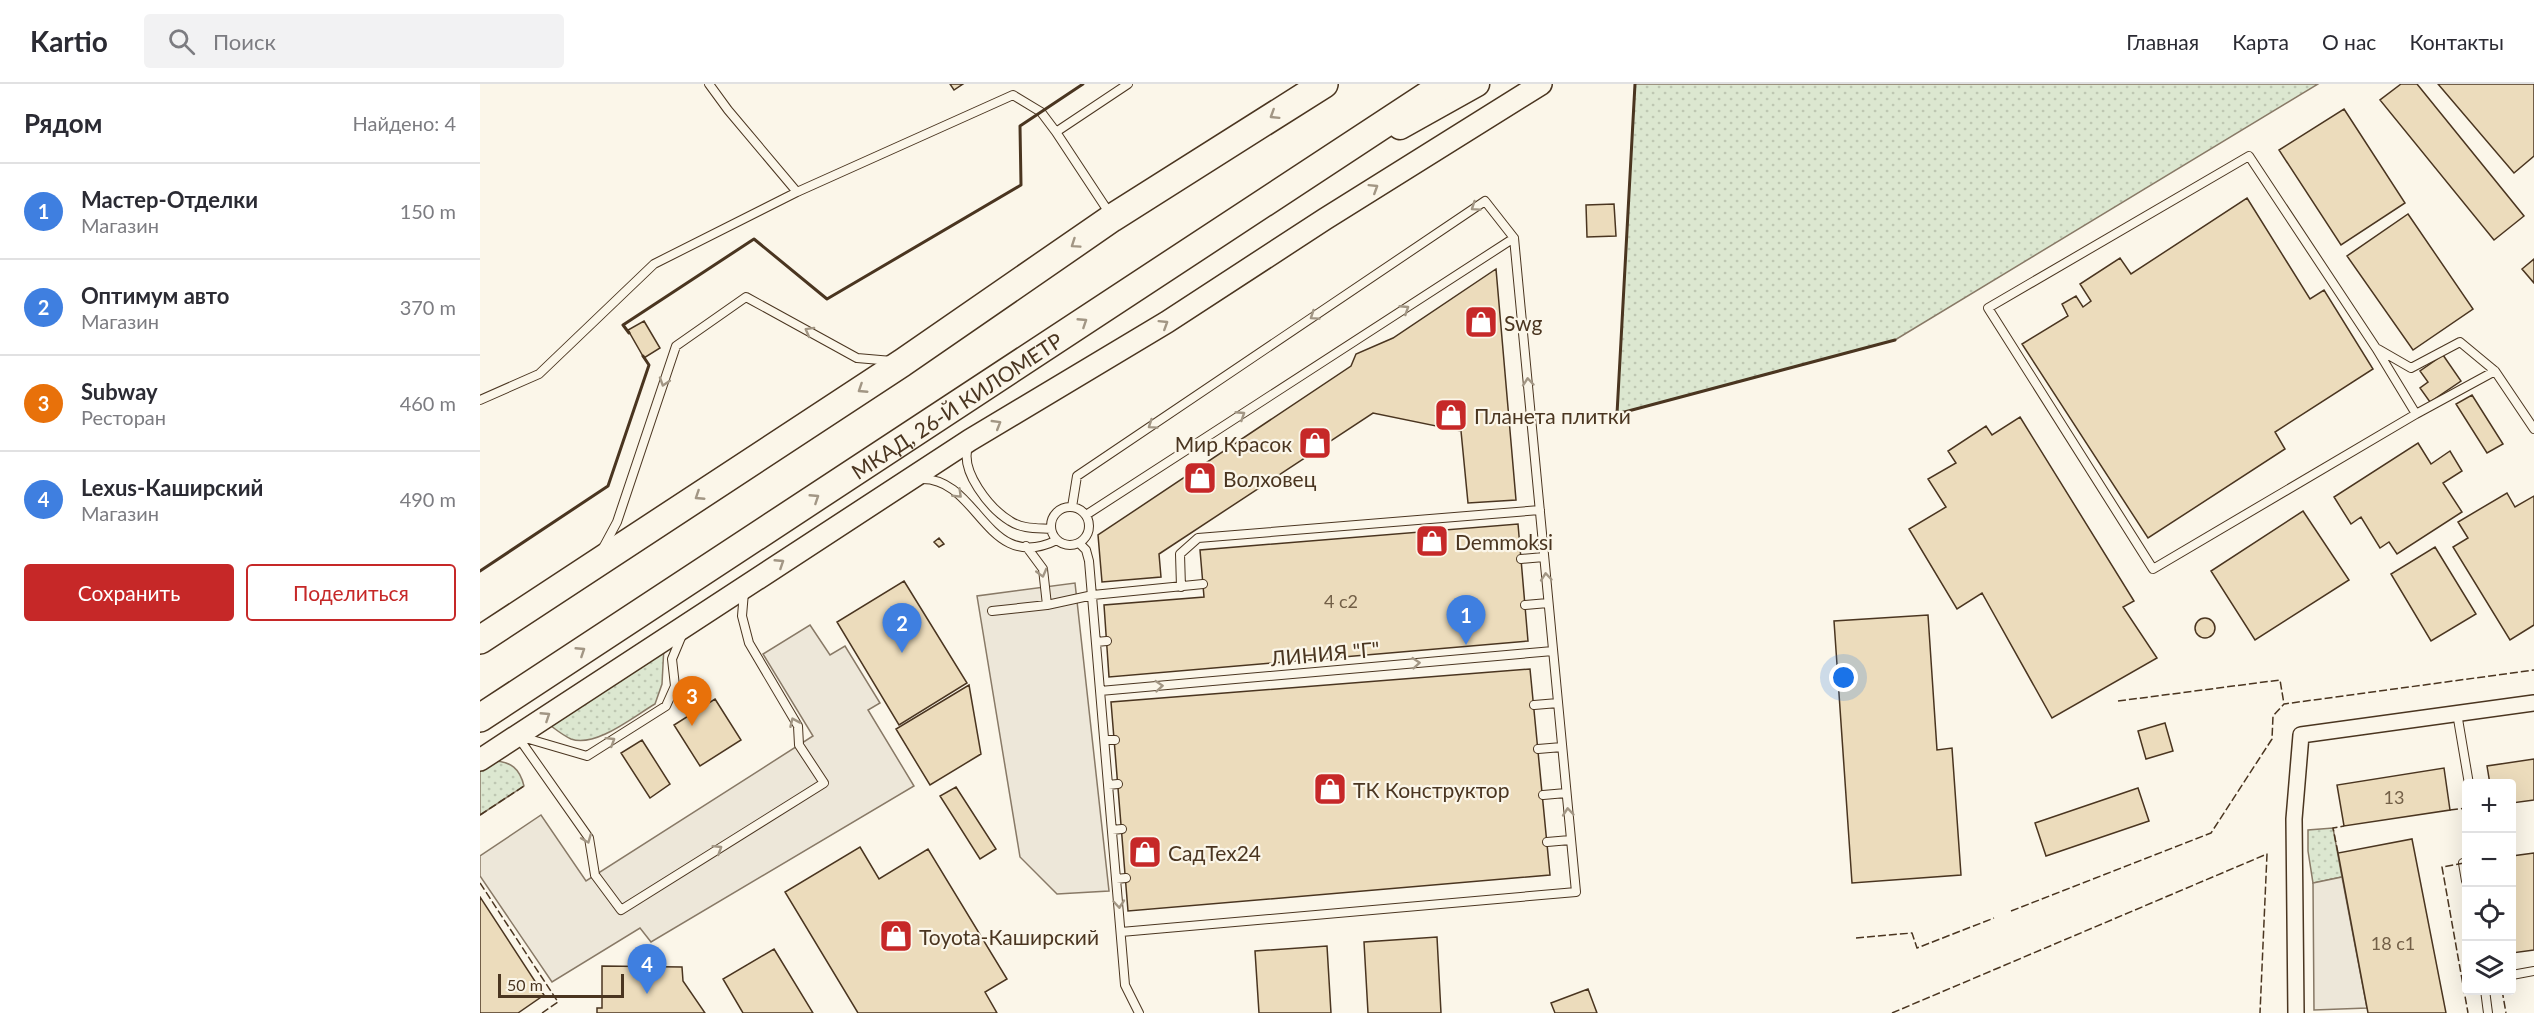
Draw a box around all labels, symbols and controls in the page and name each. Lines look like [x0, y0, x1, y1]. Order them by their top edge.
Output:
search box [144, 14, 564, 68]
text: Kartio [30, 24, 108, 58]
icon: search [165, 25, 198, 58]
text: Поиск [213, 28, 276, 55]
text: Главная [2126, 29, 2199, 54]
text: Карта [2232, 29, 2289, 54]
text: О нас [2322, 29, 2376, 54]
text: Контакты [2409, 29, 2504, 54]
text: Рядом [24, 107, 102, 139]
one-way arrow [1270, 108, 1280, 120]
text: Найдено: 4 [353, 111, 456, 135]
one-way arrow [1368, 185, 1379, 196]
text: Мастер-Отделки [81, 186, 258, 213]
text: 1 [38, 199, 49, 223]
text: 150 m [400, 199, 456, 223]
one-way arrow [1471, 200, 1482, 211]
text: Магазин [81, 213, 159, 237]
one-way arrow [1071, 237, 1082, 248]
text: Оптимум авто [81, 282, 229, 309]
text: 2 [38, 295, 49, 319]
text: 370 m [400, 295, 456, 319]
shop icon: Swg [1463, 304, 1499, 340]
one-way arrow [1398, 305, 1409, 316]
text: Магазин [81, 309, 159, 333]
one-way arrow [1309, 309, 1320, 320]
place label: Swg [1504, 310, 1542, 335]
one-way arrow [1076, 318, 1087, 329]
one-way arrow [1158, 319, 1168, 331]
one-way arrow [804, 327, 815, 338]
street label: МКАД, 26-Й КИЛОМЕТР [846, 327, 1067, 483]
one-way arrow [659, 376, 671, 387]
text: Subway [81, 378, 158, 405]
one-way arrow [1522, 378, 1535, 387]
one-way arrow [858, 382, 869, 393]
text: 3 [38, 391, 49, 415]
text: 460 m [400, 391, 456, 415]
shop icon: Планета плитки [1433, 397, 1469, 433]
place label: Планета плитки [1474, 403, 1631, 428]
text: Ресторан [81, 405, 166, 429]
one-way arrow [1234, 411, 1245, 422]
one-way arrow [1148, 418, 1158, 430]
one-way arrow [991, 419, 1001, 431]
shop icon: Мир Красок [1297, 425, 1333, 461]
place label: Мир Красок [1175, 431, 1292, 456]
shop icon: Волховец [1182, 460, 1218, 496]
place label: Волховец [1223, 466, 1317, 491]
text: Lexus-Каширский [81, 474, 263, 501]
text: 4 [38, 487, 49, 511]
text: 490 m [400, 487, 456, 511]
one-way arrow [951, 487, 961, 498]
one-way arrow [695, 489, 706, 500]
one-way arrow [808, 494, 819, 505]
text: Магазин [81, 501, 159, 525]
shop icon: Demmoksi [1414, 523, 1450, 559]
place label: Demmoksi [1455, 529, 1553, 554]
one-way arrow [773, 559, 784, 570]
button: Сохранить [24, 564, 234, 621]
button: Поделиться [246, 564, 456, 621]
one-way arrow [1034, 568, 1047, 578]
one-way arrow [1540, 572, 1553, 581]
house number: 4 с2 [1324, 590, 1358, 612]
pin: 1 [1446, 596, 1486, 645]
pin: 2 [882, 604, 922, 653]
street label: ЛИНИЯ "Г" [1268, 636, 1381, 670]
one-way arrow [575, 647, 586, 658]
one-way arrow [1411, 657, 1420, 670]
your location [1829, 663, 1858, 692]
pin: 3 [672, 676, 712, 726]
one-way arrow [1154, 680, 1163, 693]
one-way arrow [540, 712, 551, 723]
one-way arrow [790, 717, 802, 728]
one-way arrow [604, 737, 615, 748]
shop icon: ТК Конструктор [1312, 771, 1348, 807]
place label: ТК Конструктор [1353, 777, 1510, 802]
map controls [2462, 779, 2516, 995]
button: + [2462, 779, 2516, 833]
house number: 13 [2384, 786, 2404, 808]
one-way arrow [1562, 808, 1575, 817]
one-way arrow [580, 832, 592, 843]
button: − [2462, 833, 2516, 887]
shop icon: СадТех24 [1127, 834, 1163, 870]
place label: СадТех24 [1168, 840, 1261, 865]
one-way arrow [712, 845, 722, 857]
button: locate [2462, 887, 2516, 941]
one-way arrow [1112, 900, 1125, 909]
shop icon: Toyota-Каширский [878, 918, 914, 954]
place label: Toyota-Каширский [919, 924, 1099, 949]
house number: 18 с1 [2371, 932, 2415, 954]
button: layers [2462, 941, 2516, 995]
pin: 4 [628, 944, 666, 994]
scale bar [498, 971, 624, 998]
text: 50 m [507, 975, 543, 994]

